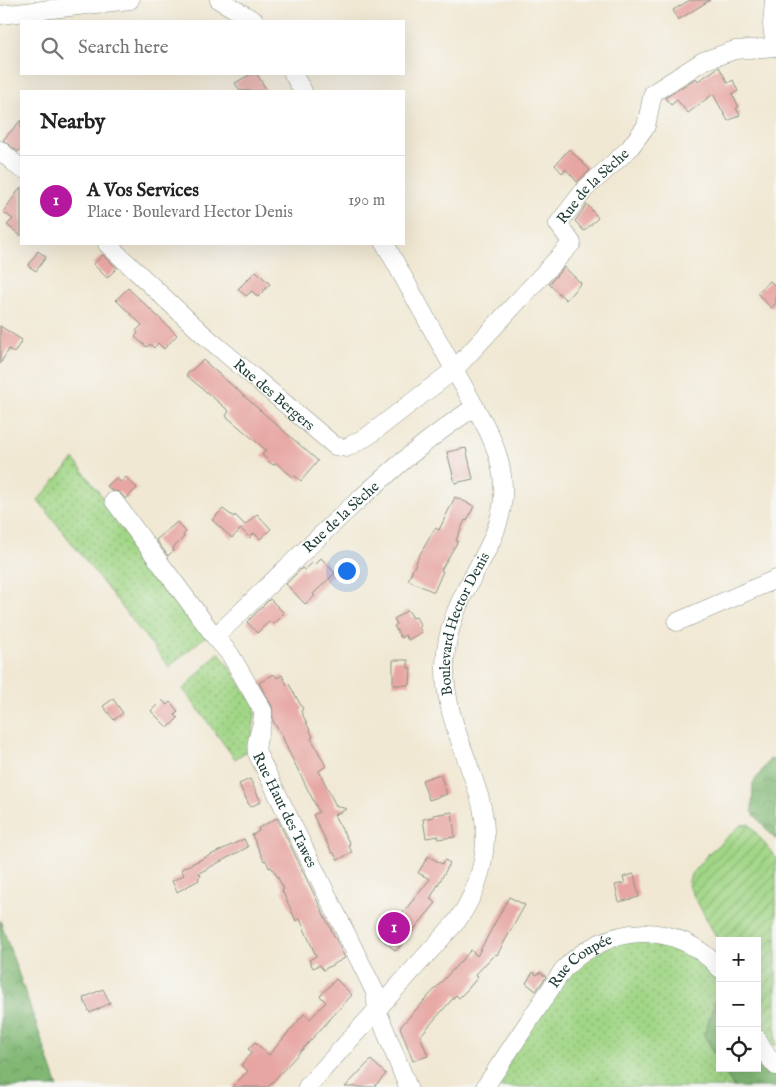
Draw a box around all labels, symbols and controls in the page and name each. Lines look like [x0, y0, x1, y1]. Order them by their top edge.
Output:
search box [20, 20, 405, 75]
icon: search [38, 34, 66, 62]
text: Search here [78, 36, 169, 60]
text: Nearby [40, 109, 105, 136]
street label: Rue de la Sèche [553, 145, 633, 228]
text: A Vos Services [87, 179, 199, 203]
text: 1 [53, 191, 59, 211]
text: 190 m [348, 191, 385, 211]
text: Place · Boulevard Hector Denis [87, 203, 293, 223]
street label: Rue des Bergers [229, 355, 319, 435]
street label: Rue de la Sèche [299, 477, 383, 557]
street label: Boulevard Hector Denis [436, 549, 494, 697]
your location [334, 558, 360, 584]
street label: Rue Haut des Tawes [248, 749, 321, 871]
pin: 1 [378, 909, 410, 947]
street label: Rue Coupée [545, 930, 615, 992]
map controls [716, 937, 761, 1072]
button: + [716, 937, 761, 982]
button: − [716, 982, 761, 1027]
button: locate [716, 1027, 761, 1072]

